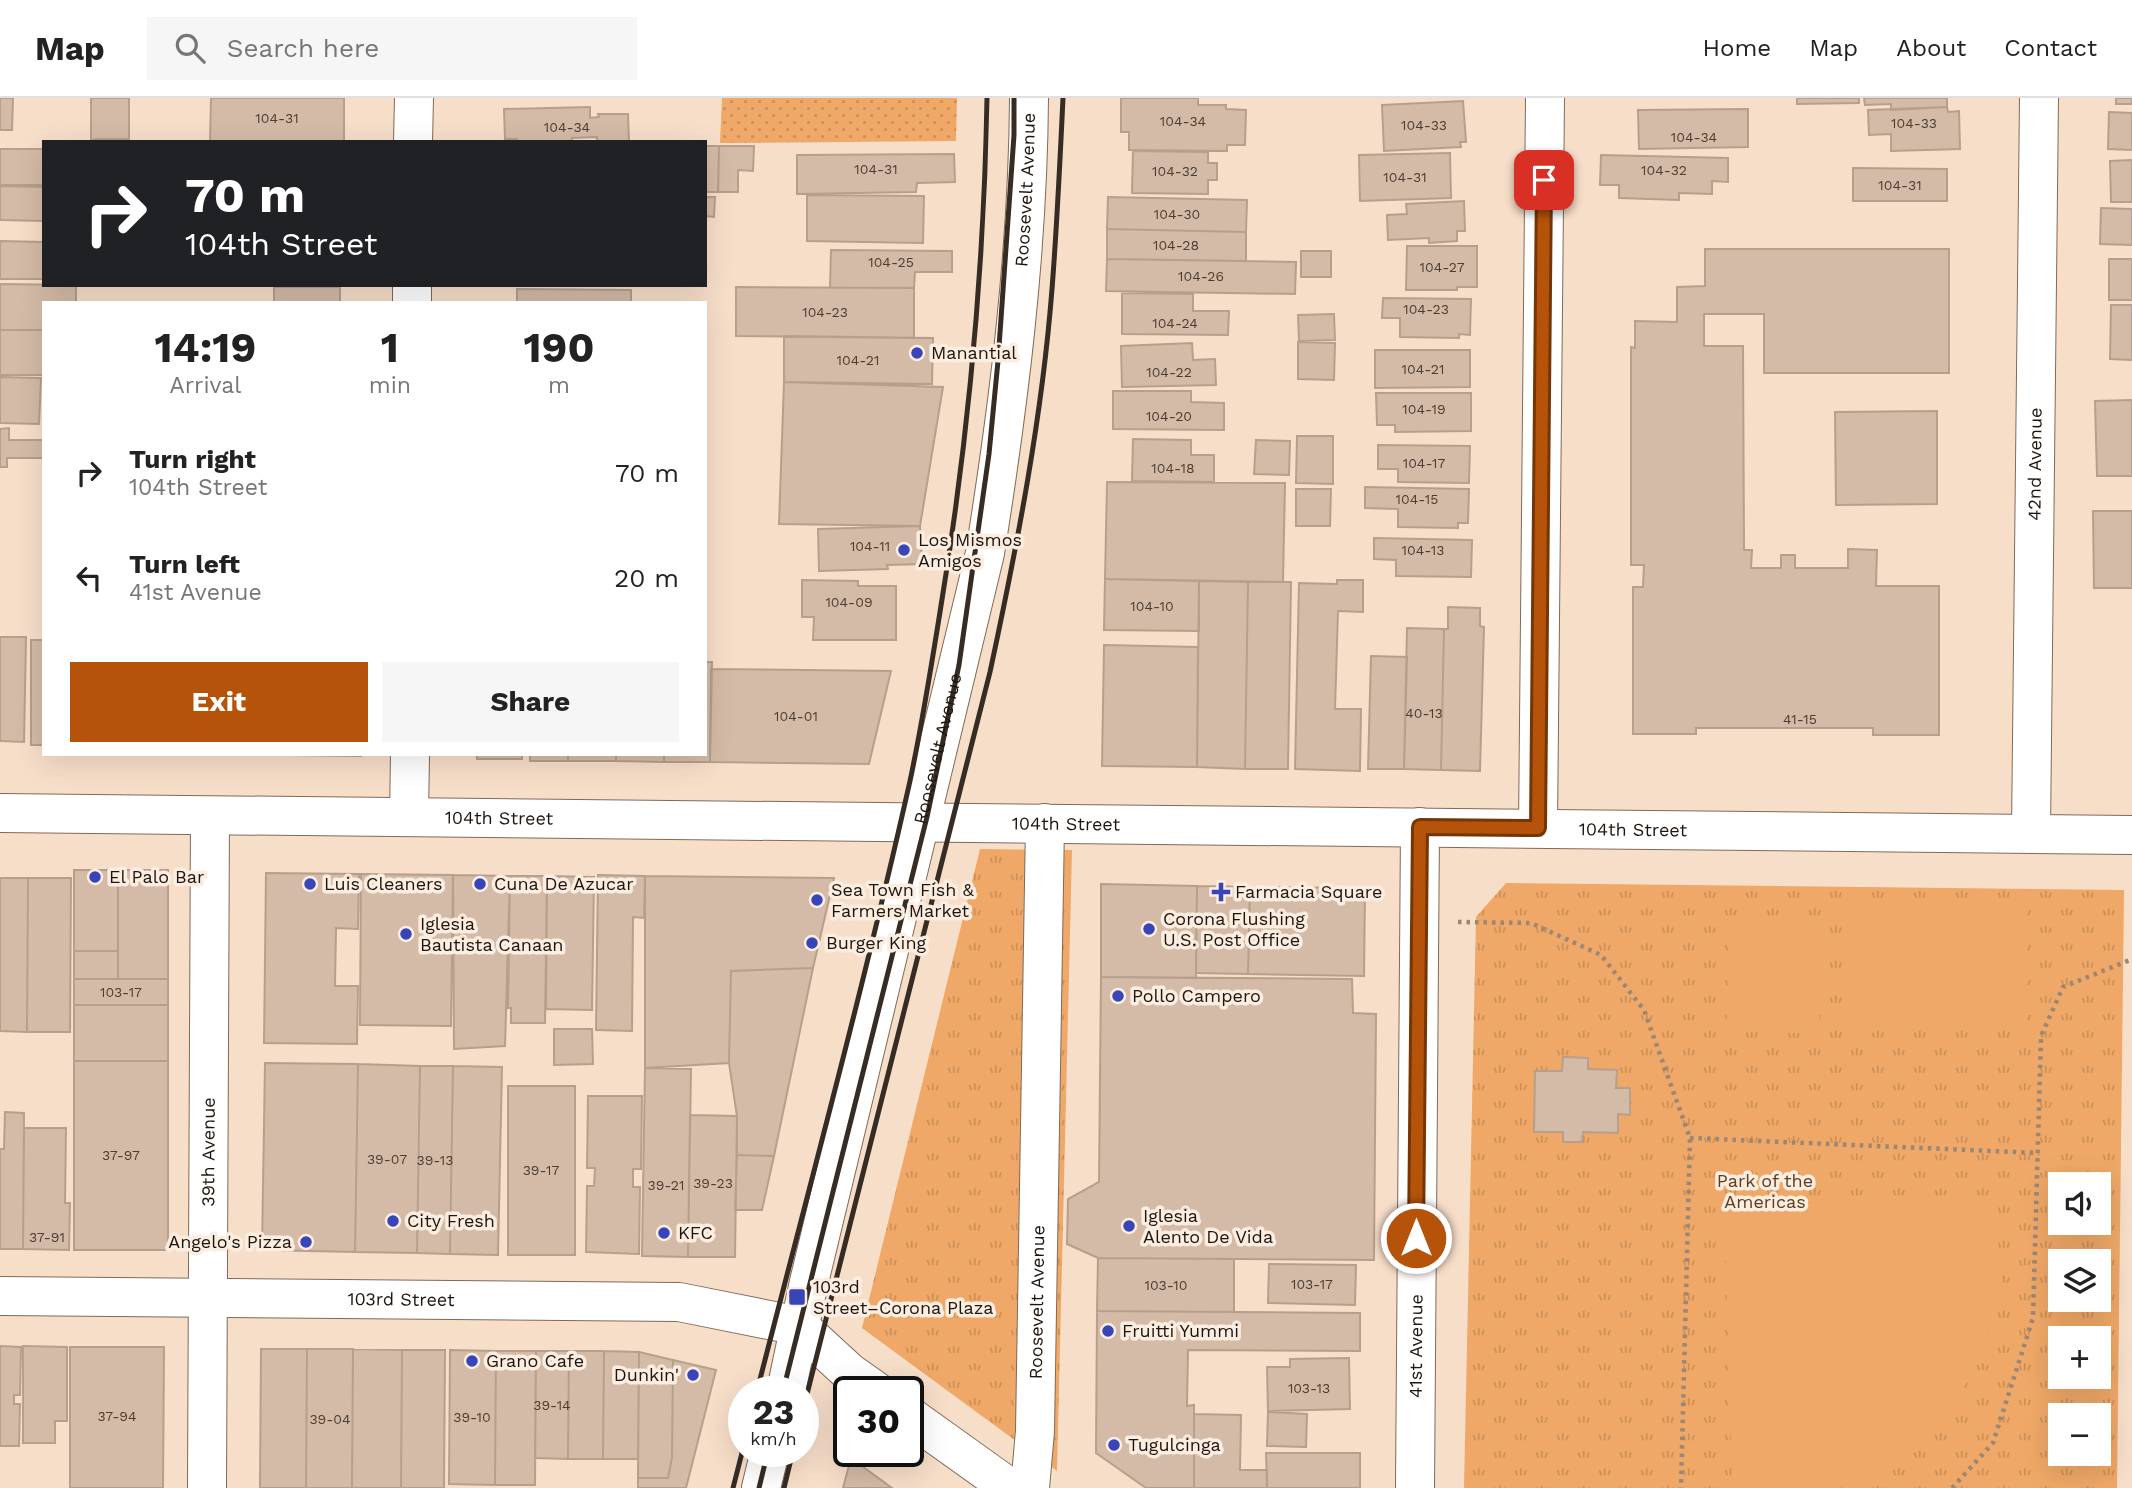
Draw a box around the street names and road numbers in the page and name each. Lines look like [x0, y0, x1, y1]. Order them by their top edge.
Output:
street label: Roosevelt Avenue [1010, 112, 1039, 268]
street label: 42nd Avenue [2023, 407, 2046, 521]
street label: Roosevelt Avenue [909, 671, 966, 826]
street label: 104th Street [445, 807, 554, 829]
street label: 104th Street [1012, 812, 1121, 835]
street label: 104th Street [1579, 818, 1688, 840]
street label: 39th Avenue [197, 1097, 219, 1207]
street label: Roosevelt Avenue [1025, 1225, 1048, 1380]
street label: 103rd Street [347, 1288, 455, 1310]
street label: 41st Avenue [1405, 1294, 1426, 1398]

